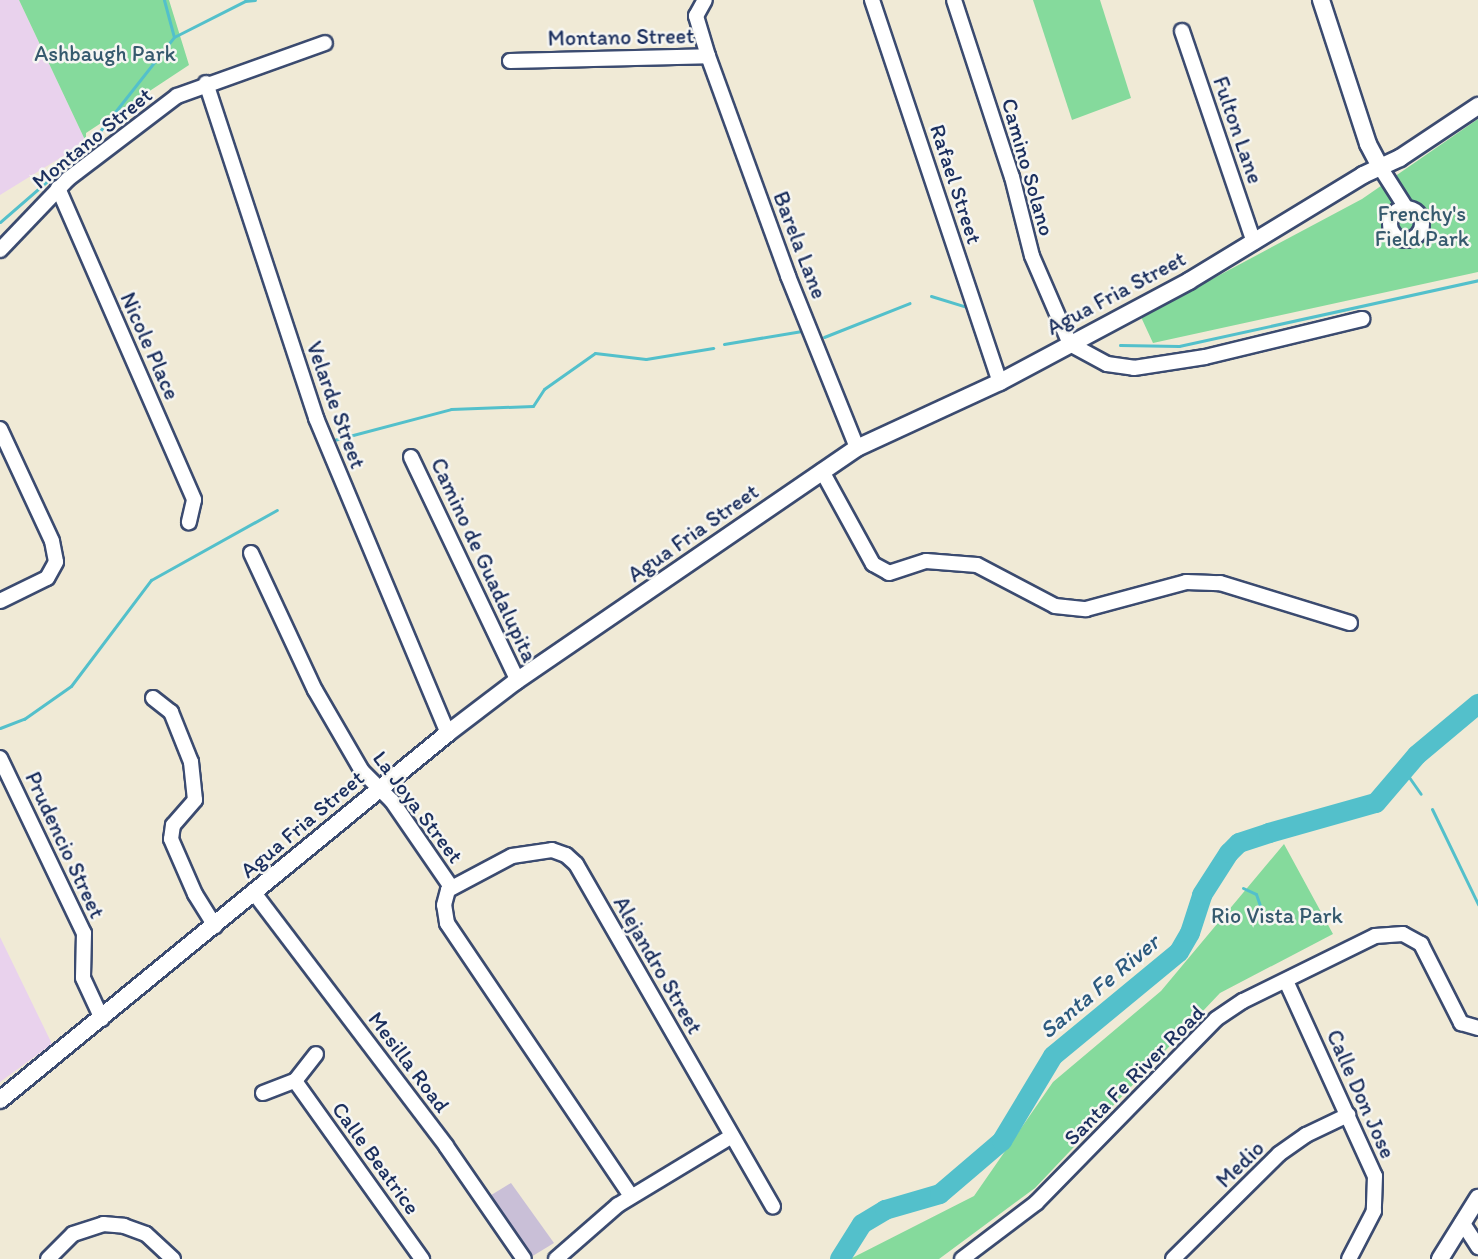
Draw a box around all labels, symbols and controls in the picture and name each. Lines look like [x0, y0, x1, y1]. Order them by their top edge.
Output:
street label: Montano Street [547, 23, 695, 51]
park label: Ashbaugh Park [35, 41, 175, 67]
street label: Fulton Lane [1207, 73, 1269, 187]
street label: Montano Street [27, 82, 157, 194]
street label: Camino Solano [996, 96, 1060, 238]
street label: Rafael Street [924, 121, 988, 247]
street label: Barela Lane [767, 188, 833, 302]
park label: Frenchy's Field Park [1375, 200, 1469, 252]
street label: Agua Fria Street [1042, 246, 1190, 340]
street label: Nicole Place [115, 288, 185, 404]
street label: Velarde Street [301, 338, 371, 472]
street label: Camino de Guadalupita [425, 454, 543, 666]
street label: Agua Fria Street [623, 478, 763, 588]
street label: La Joya Street [367, 746, 469, 868]
street label: Agua Fria Street [235, 765, 369, 883]
street label: Prudencio Street [20, 768, 110, 922]
street label: Alejandro Street [608, 892, 708, 1038]
park label: Rio Vista Park [1212, 903, 1342, 929]
water label: Santa Fe River [1034, 928, 1164, 1044]
street label: Santa Fe River Road [1059, 1000, 1209, 1150]
street label: Mesilla Road [363, 1006, 455, 1118]
street label: Calle Don Jose [1321, 1025, 1401, 1163]
street label: Calle Beatrice [327, 1097, 425, 1219]
street label: Medio [1210, 1135, 1270, 1193]

